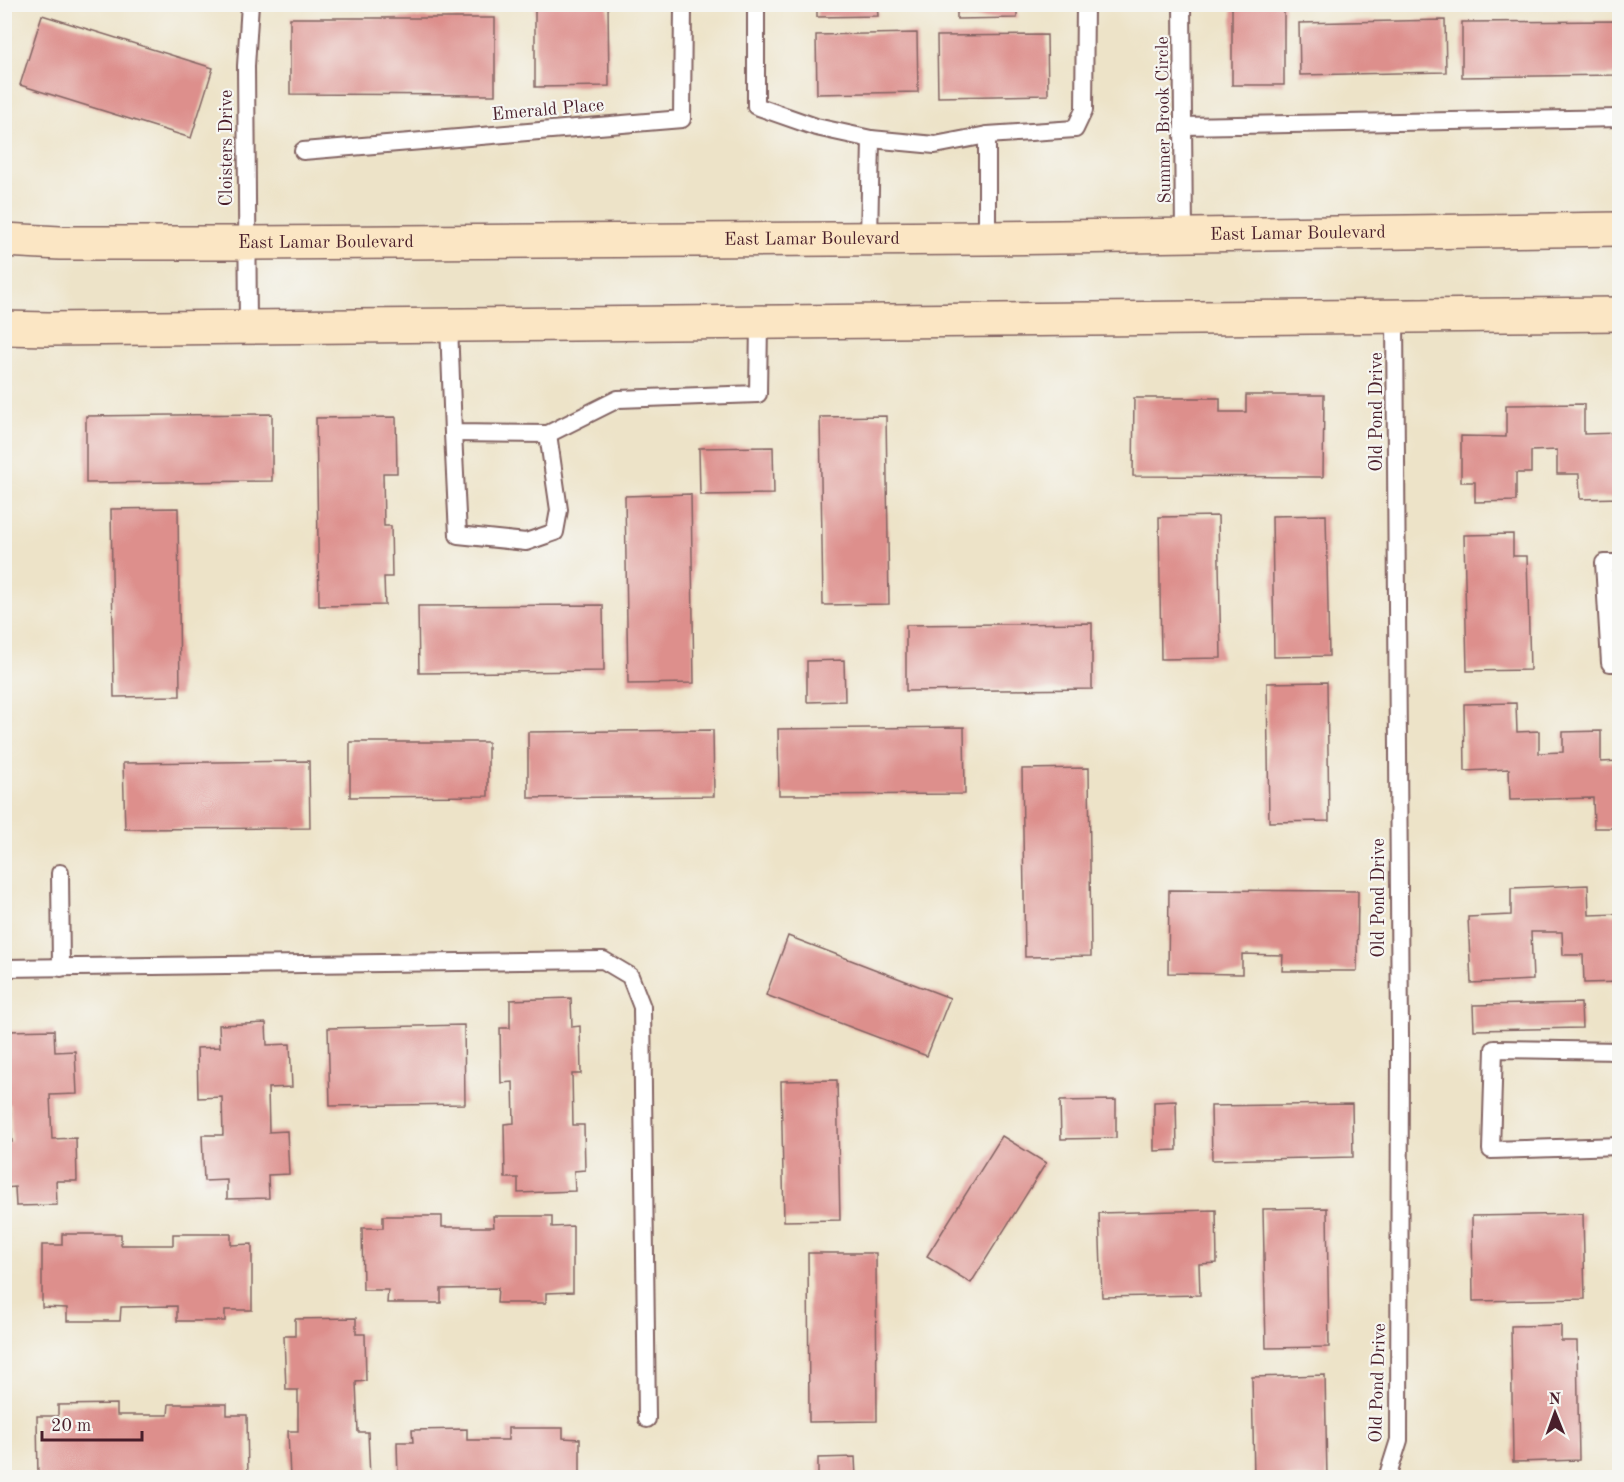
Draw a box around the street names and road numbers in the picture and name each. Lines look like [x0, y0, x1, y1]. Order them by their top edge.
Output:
street label: Summer Brook Circle [1154, 36, 1174, 204]
street label: Cloisters Drive [218, 90, 236, 206]
street label: Emerald Place [491, 96, 605, 124]
street label: East Lamar Boulevard [1210, 223, 1386, 244]
street label: East Lamar Boulevard [724, 230, 900, 249]
street label: East Lamar Boulevard [238, 233, 414, 252]
street label: Old Pond Drive [1368, 352, 1386, 472]
street label: Old Pond Drive [1370, 838, 1388, 958]
street label: Old Pond Drive [1367, 1323, 1389, 1443]

